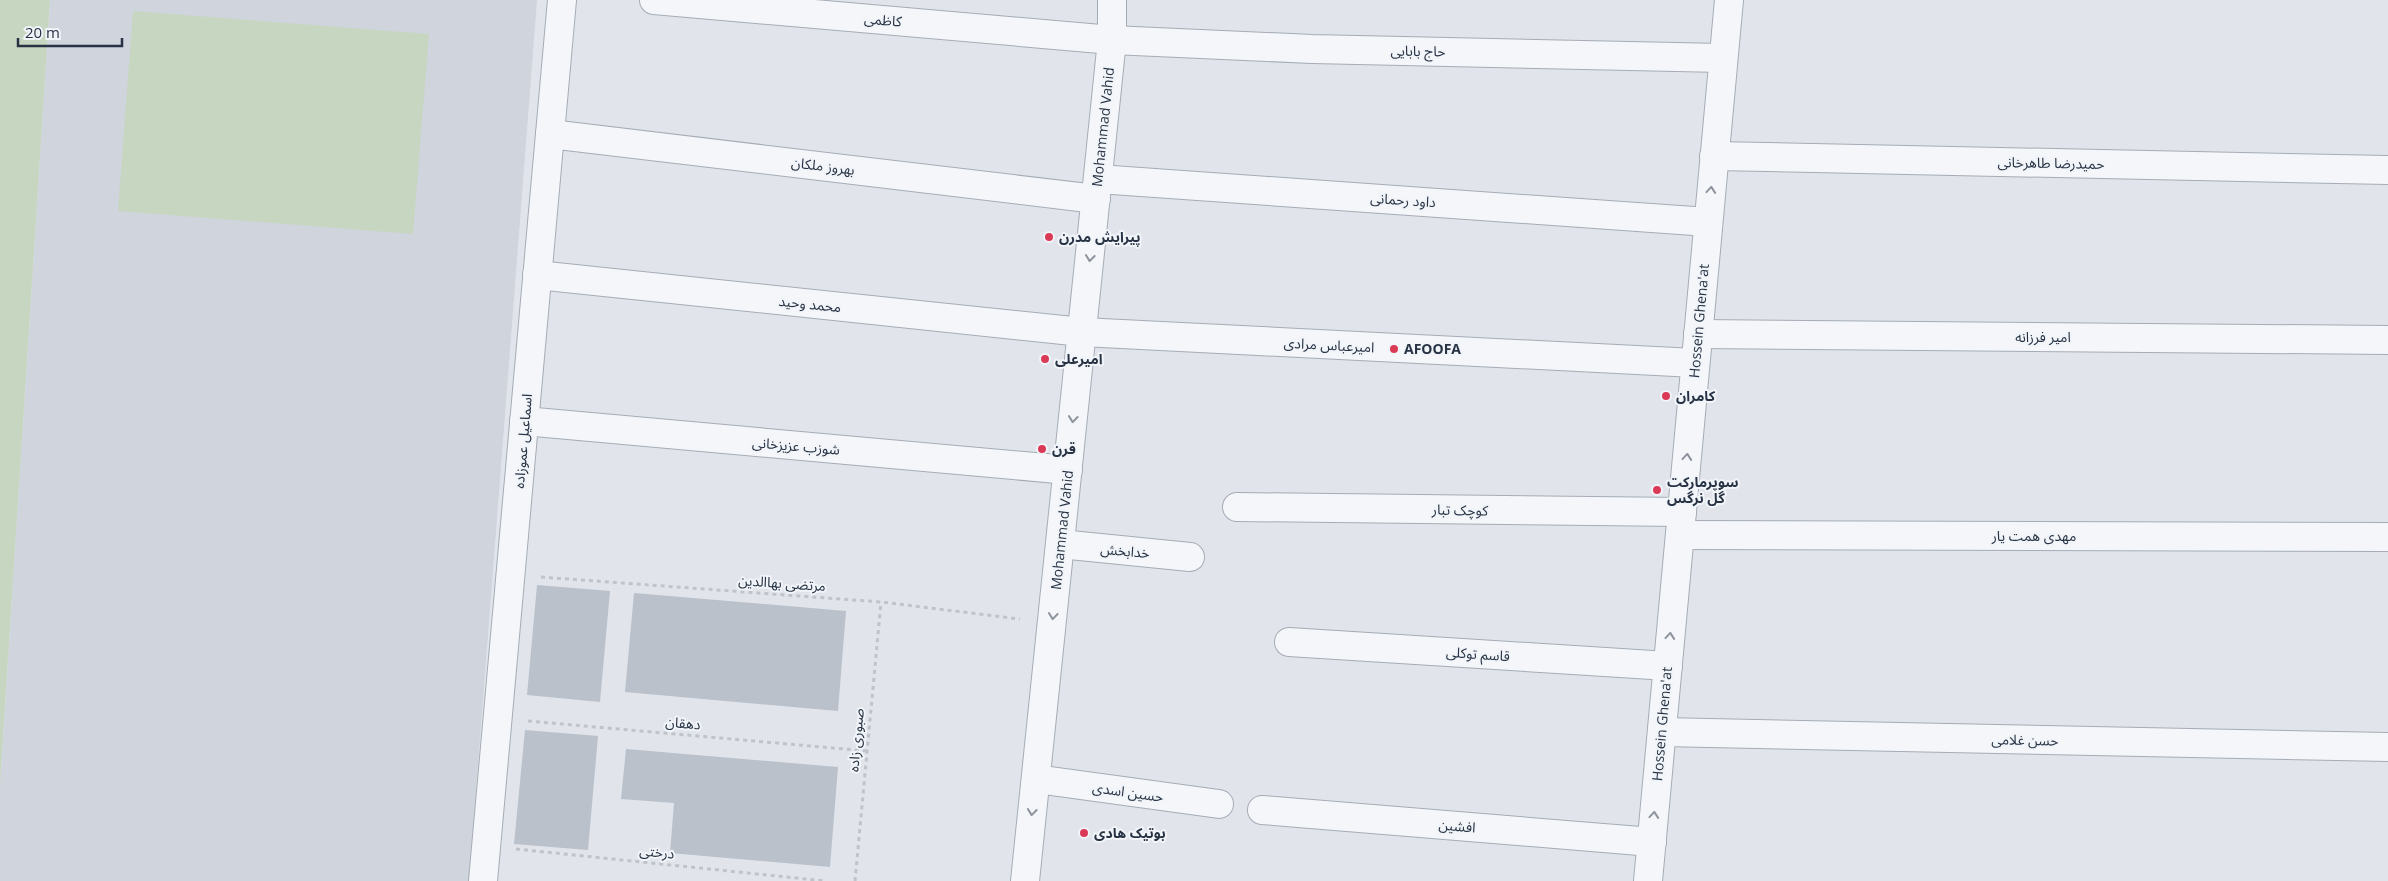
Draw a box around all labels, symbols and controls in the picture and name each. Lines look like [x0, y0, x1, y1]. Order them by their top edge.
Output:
street label: کاظمی [863, 8, 903, 31]
scale bar [18, 15, 121, 47]
text: 20 m [25, 22, 60, 42]
street label: حاج بابایی [1390, 41, 1446, 62]
street label: Mohammad Vahid [1087, 66, 1118, 188]
street label: بهروز ملکان [790, 152, 856, 179]
street label: حمیدرضا طاهرخانی [1997, 152, 2105, 173]
one-way arrow [1706, 186, 1717, 194]
street label: داود رحمانی [1370, 188, 1437, 211]
place label: پیرایش مدرن [1059, 227, 1141, 247]
marker: پیرایش مدرن [1043, 231, 1055, 243]
one-way arrow [1085, 254, 1096, 262]
street label: Hossein Ghena'at [1684, 263, 1713, 379]
street label: محمد وحید [778, 291, 842, 316]
street label: امیر فرزانه [2015, 327, 2071, 346]
street label: امیرعباس مرادی [1283, 333, 1375, 356]
place label: AFOOFA [1404, 339, 1461, 358]
marker: AFOOFA [1388, 343, 1400, 355]
place label: امیرعلی [1055, 349, 1103, 368]
marker: امیرعلی [1039, 353, 1051, 365]
place label: کامران [1676, 386, 1716, 405]
marker: کامران [1660, 390, 1672, 402]
street label: اسماعیل عموزاده [509, 393, 536, 489]
one-way arrow [1068, 416, 1079, 424]
street label: شوزب عزیزخانی [751, 432, 841, 459]
place label: قرن [1052, 439, 1076, 458]
marker: قرن [1036, 443, 1048, 455]
one-way arrow [1681, 452, 1692, 460]
street label: Mohammad Vahid [1046, 469, 1077, 591]
place label: سوپرمارکت گل نرگس [1667, 472, 1739, 507]
marker: سوپرمارکت گل نرگس [1651, 484, 1663, 496]
street label: کوچک تبار [1431, 499, 1488, 521]
street label: مهدی همت یار [1991, 526, 2076, 545]
street label: خدابخش [1100, 539, 1151, 562]
street label: مرتضی بهاالدین [738, 570, 826, 595]
one-way arrow [1048, 612, 1059, 620]
one-way arrow [1665, 631, 1676, 639]
street label: قاسم توکلی [1445, 642, 1511, 667]
street label: Hossein Ghena'at [1647, 666, 1676, 782]
street label: صبوری زاده [843, 707, 868, 773]
street label: دهقان [665, 711, 702, 734]
street label: حسن غلامی [1991, 729, 2059, 750]
street label: حسین اسدی [1091, 777, 1165, 806]
one-way arrow [1027, 808, 1038, 816]
one-way arrow [1648, 811, 1659, 819]
street label: افشین [1438, 814, 1476, 837]
place label: بوتیک هادی [1094, 823, 1166, 842]
marker: بوتیک هادی [1078, 827, 1090, 839]
street label: درختی [639, 840, 676, 863]

